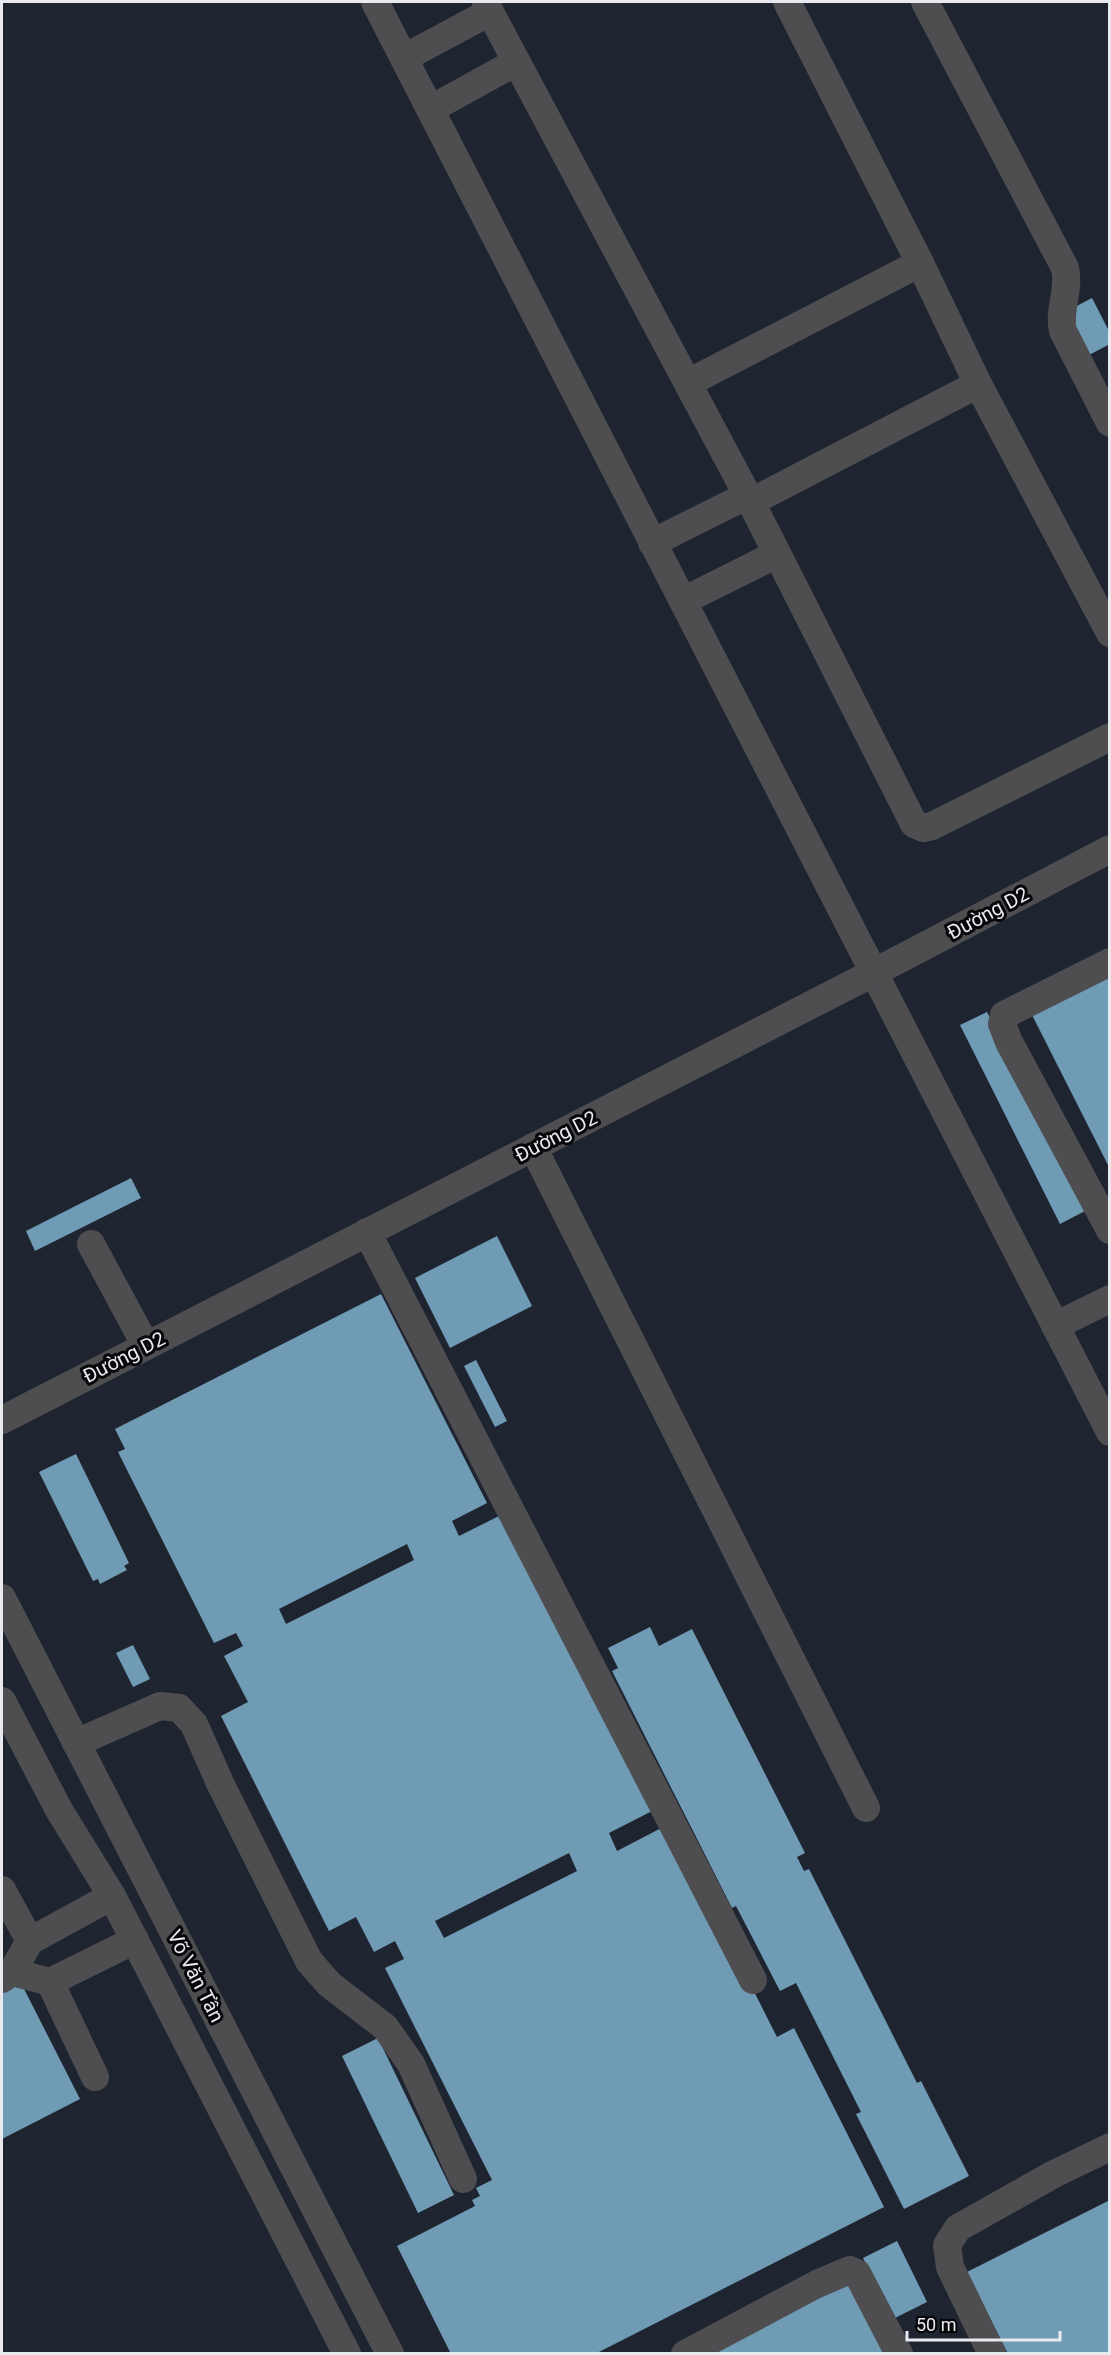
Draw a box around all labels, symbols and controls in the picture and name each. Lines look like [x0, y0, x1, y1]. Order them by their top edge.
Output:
street label: Đường D2 [943, 882, 1033, 944]
street label: Đường D2 [511, 1105, 601, 1167]
street label: Đường D2 [79, 1326, 169, 1388]
street label: Võ Văn Tần [163, 1926, 229, 2026]
scale bar [907, 2304, 1060, 2342]
text: 50 m [916, 2314, 956, 2335]

